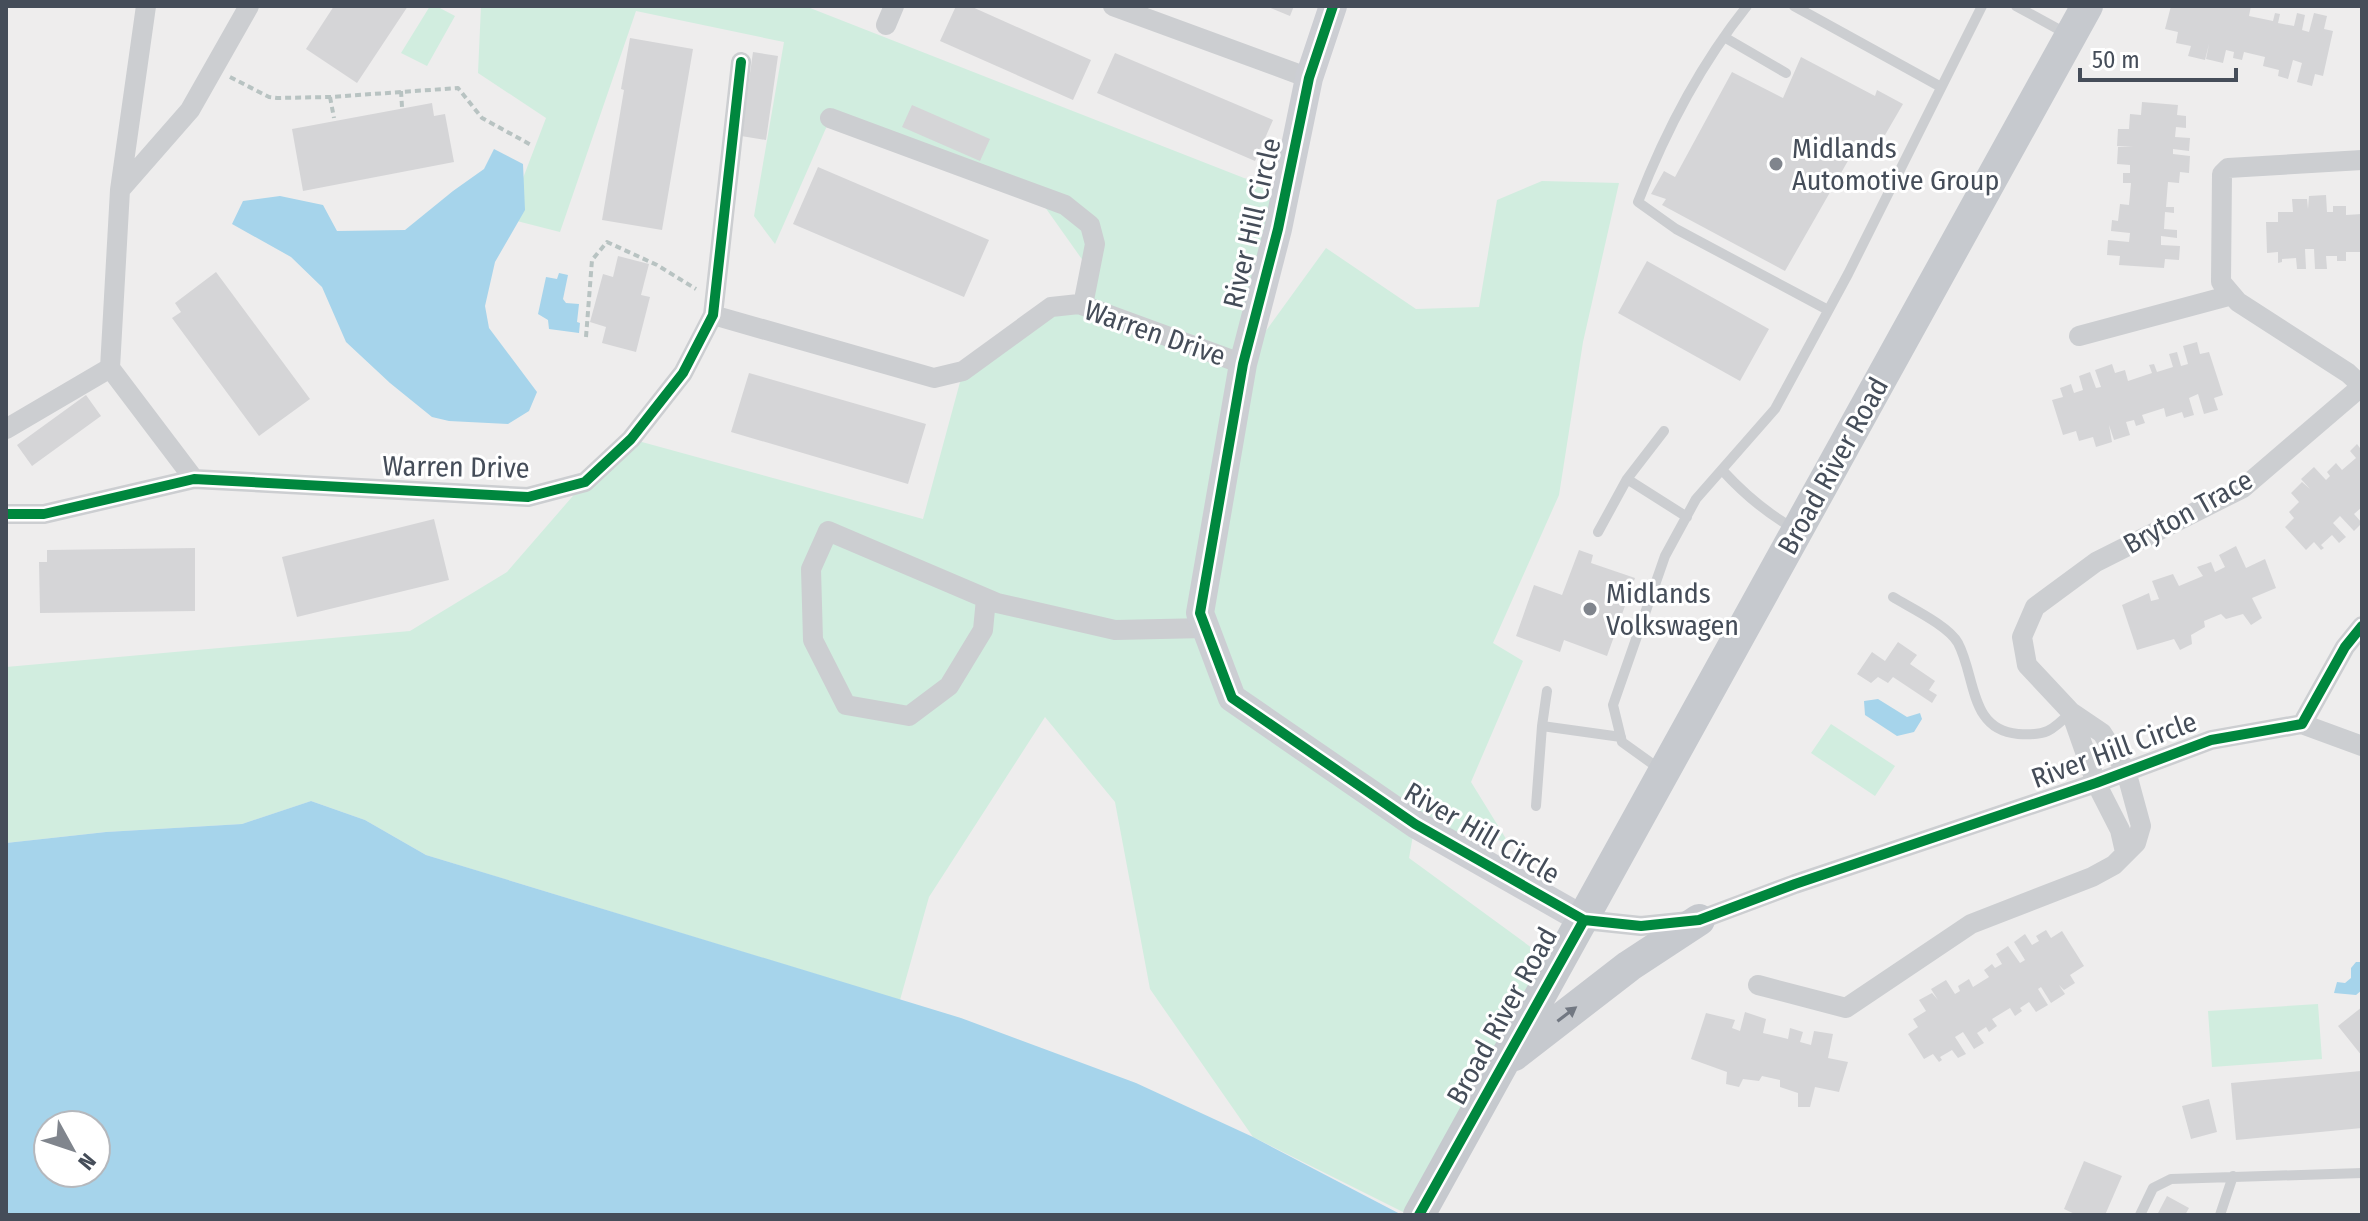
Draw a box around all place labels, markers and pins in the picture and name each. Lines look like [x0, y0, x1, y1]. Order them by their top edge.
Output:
place label: Midlands Automotive Group [1792, 132, 1999, 197]
marker: Midlands Automotive Group [1767, 155, 1785, 173]
place label: Midlands Volkswagen [1606, 577, 1739, 642]
marker: Midlands Volkswagen [1581, 600, 1599, 618]

